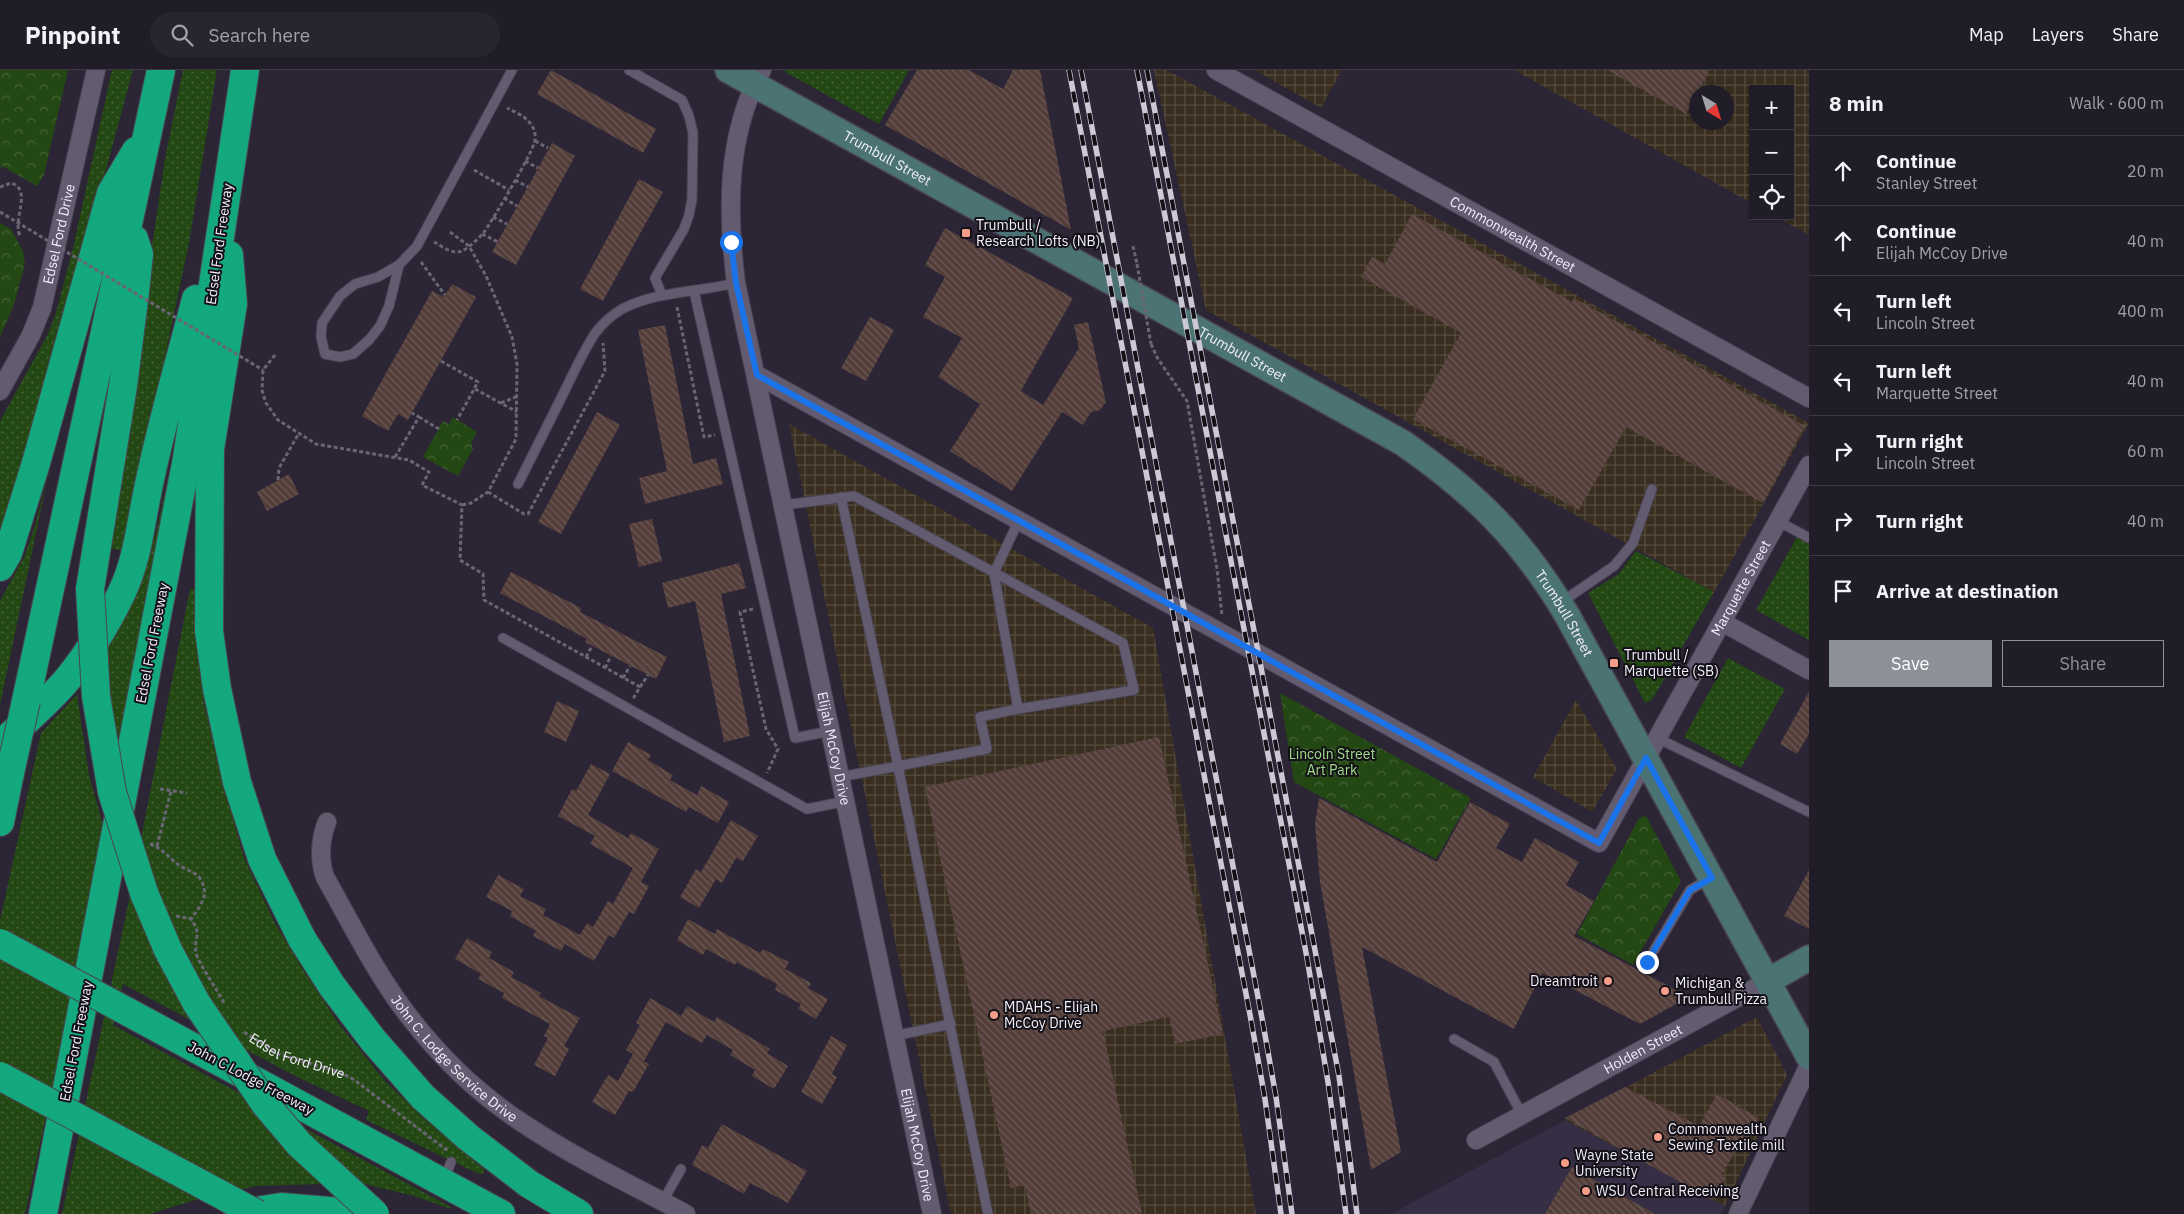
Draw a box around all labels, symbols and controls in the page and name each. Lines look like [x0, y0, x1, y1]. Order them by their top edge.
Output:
search box [150, 12, 500, 57]
text: Pinpoint [25, 19, 120, 51]
icon: search [168, 21, 196, 49]
text: Search here [208, 23, 310, 47]
text: Map [1969, 23, 2004, 46]
text: Layers [2032, 23, 2084, 46]
text: Share [2112, 23, 2159, 46]
north arrow [1689, 85, 1734, 130]
map controls [1749, 85, 1794, 220]
button: + [1749, 85, 1794, 130]
text: 8 min [1829, 89, 1884, 117]
text: Walk · 600 m [2069, 93, 2164, 113]
street label: Trumbull Street [840, 126, 935, 190]
button: − [1749, 130, 1794, 175]
text: Continue [1876, 149, 1956, 173]
icon: ahead [1829, 157, 1857, 185]
text: 20 m [2127, 161, 2164, 181]
text: Stanley Street [1876, 173, 1977, 193]
button: locate [1749, 175, 1794, 220]
street label: Edsel Ford Drive [39, 182, 79, 286]
street label: Edsel Ford Freeway [202, 182, 236, 306]
street label: Commonwealth Street [1447, 192, 1579, 276]
place label: Trumbull / Research Lofts (NB) [976, 216, 1100, 250]
text: Continue [1876, 219, 1956, 243]
marker: Trumbull / Research Lofts (NB) [960, 227, 972, 239]
icon: ahead [1829, 227, 1857, 255]
route start [720, 231, 743, 254]
text: 40 m [2127, 231, 2164, 251]
text: Elijah McCoy Drive [1876, 243, 2008, 263]
text: Turn left [1876, 289, 1952, 313]
icon: left [1829, 297, 1857, 325]
text: 400 m [2117, 301, 2164, 321]
text: Lincoln Street [1876, 313, 1975, 333]
street label: Trumbull Street [1195, 323, 1290, 386]
text: Turn left [1876, 359, 1952, 383]
icon: left [1829, 367, 1857, 395]
text: 40 m [2127, 371, 2164, 391]
text: Marquette Street [1876, 383, 1998, 403]
text: Turn right [1876, 429, 1963, 453]
icon: right [1829, 437, 1857, 465]
text: 60 m [2127, 441, 2164, 461]
text: Lincoln Street [1876, 453, 1975, 473]
icon: right [1829, 507, 1857, 535]
text: Turn right [1876, 509, 1963, 533]
text: 40 m [2127, 511, 2164, 531]
street label: Marquette Street [1707, 537, 1774, 639]
street label: Trumbull Street [1531, 566, 1597, 660]
icon: arrive [1829, 577, 1857, 605]
text: Arrive at destination [1876, 579, 2059, 603]
street label: Edsel Ford Freeway [131, 581, 173, 705]
button: Save [1829, 640, 1992, 687]
button: Share [2002, 640, 2164, 687]
place label: Trumbull / Marquette (SB) [1624, 646, 1719, 680]
marker: Trumbull / Marquette (SB) [1608, 657, 1620, 669]
street label: Elijah McCoy Drive [813, 690, 855, 807]
park label: Lincoln Street Art Park [1289, 745, 1375, 779]
route end [1636, 951, 1659, 974]
place label: Dreamtroit [1530, 972, 1598, 990]
place label: Michigan & Trumbull Pizza [1675, 974, 1768, 1008]
marker: Dreamtroit [1602, 975, 1614, 987]
street label: Edsel Ford Freeway [55, 979, 97, 1103]
marker: Michigan & Trumbull Pizza [1659, 985, 1671, 997]
street label: John C. Lodge Service Drive [387, 991, 521, 1126]
place label: MDAHS - Elijah McCoy Drive [1004, 998, 1098, 1032]
marker: MDAHS - Elijah McCoy Drive [988, 1009, 1000, 1021]
street label: Holden Street [1600, 1020, 1685, 1078]
street label: Edsel Ford Drive [246, 1029, 349, 1083]
street label: John C Lodge Freeway [185, 1037, 317, 1119]
street label: Elijah McCoy Drive [897, 1087, 938, 1204]
place label: Commonwealth Sewing Textile mill [1668, 1120, 1785, 1154]
marker: Commonwealth Sewing Textile mill [1652, 1131, 1664, 1143]
place label: Wayne State University [1575, 1146, 1654, 1180]
marker: Wayne State University [1559, 1157, 1571, 1169]
place label: WSU Central Receiving [1596, 1182, 1739, 1200]
marker: WSU Central Receiving [1580, 1185, 1592, 1197]

